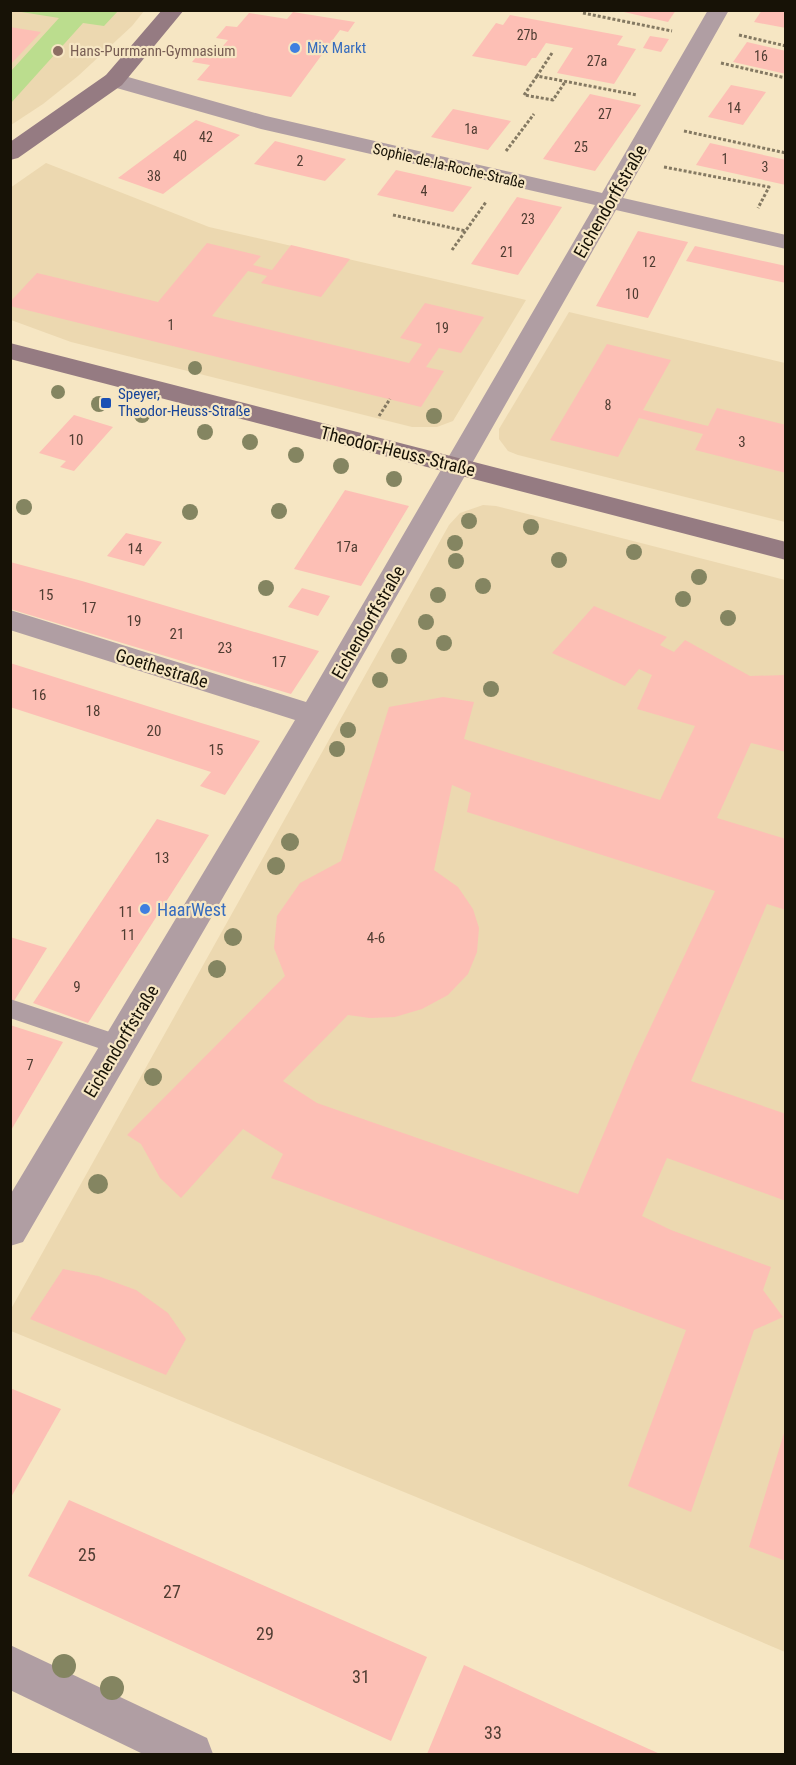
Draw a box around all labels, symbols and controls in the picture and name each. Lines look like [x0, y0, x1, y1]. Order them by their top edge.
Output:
house number: 27b [517, 27, 537, 43]
place label: Mix Markt [307, 39, 366, 57]
marker: Mix Markt [288, 41, 302, 55]
place label: Hans-Purrmann-Gymnasium [70, 42, 235, 60]
marker: Hans-Purrmann-Gymnasium [51, 44, 65, 58]
house number: 16 [754, 48, 768, 64]
house number: 27a [587, 53, 607, 69]
house number: 14 [727, 100, 741, 116]
house number: 27 [598, 106, 612, 122]
house number: 1a [464, 121, 478, 137]
house number: 42 [199, 129, 213, 145]
house number: 25 [574, 139, 588, 155]
street label: Sophie-de-la-Roche-Straße [371, 140, 527, 192]
street label: Eichendorffstraße [569, 141, 651, 261]
house number: 40 [173, 148, 187, 164]
house number: 1 [722, 151, 728, 167]
house number: 2 [297, 153, 304, 169]
house number: 3 [762, 159, 768, 175]
house number: 38 [147, 168, 161, 184]
house number: 4 [421, 183, 428, 199]
house number: 23 [521, 211, 535, 227]
house number: 21 [500, 244, 514, 260]
house number: 12 [642, 254, 656, 270]
house number: 10 [625, 286, 639, 302]
house number: 1 [168, 317, 174, 333]
house number: 19 [435, 320, 449, 336]
place label: Speyer, Theodor-Heuss-Straße [118, 385, 250, 420]
marker: Speyer, Theodor-Heuss-Straße [99, 396, 113, 410]
house number: 8 [605, 397, 612, 413]
street label: Theodor-Heuss-Straße [318, 422, 478, 480]
house number: 10 [69, 431, 83, 449]
house number: 3 [738, 433, 746, 451]
house number: 17a [336, 538, 358, 556]
house number: 14 [128, 540, 142, 558]
street label: Eichendorffstraße [327, 562, 409, 682]
house number: 15 [39, 586, 53, 604]
house number: 17 [82, 599, 96, 617]
house number: 19 [127, 612, 141, 630]
house number: 21 [170, 625, 184, 643]
house number: 23 [218, 639, 232, 657]
street label: Goethestraße [113, 644, 211, 692]
house number: 17 [272, 653, 286, 671]
house number: 16 [32, 686, 46, 704]
house number: 18 [86, 702, 100, 720]
house number: 20 [147, 722, 161, 740]
house number: 15 [209, 741, 223, 759]
house number: 13 [155, 849, 169, 867]
place label: HaarWest [157, 899, 226, 920]
marker: HaarWest [138, 902, 152, 916]
house number: 11 [119, 903, 133, 921]
house number: 11 [121, 926, 135, 944]
house number: 4-6 [367, 929, 385, 947]
house number: 9 [73, 978, 81, 996]
street label: Eichendorffstraße [79, 981, 163, 1101]
house number: 7 [26, 1056, 34, 1074]
house number: 25 [78, 1544, 96, 1565]
house number: 27 [163, 1581, 181, 1602]
house number: 29 [256, 1623, 274, 1644]
house number: 31 [352, 1666, 370, 1687]
house number: 33 [484, 1722, 502, 1743]

